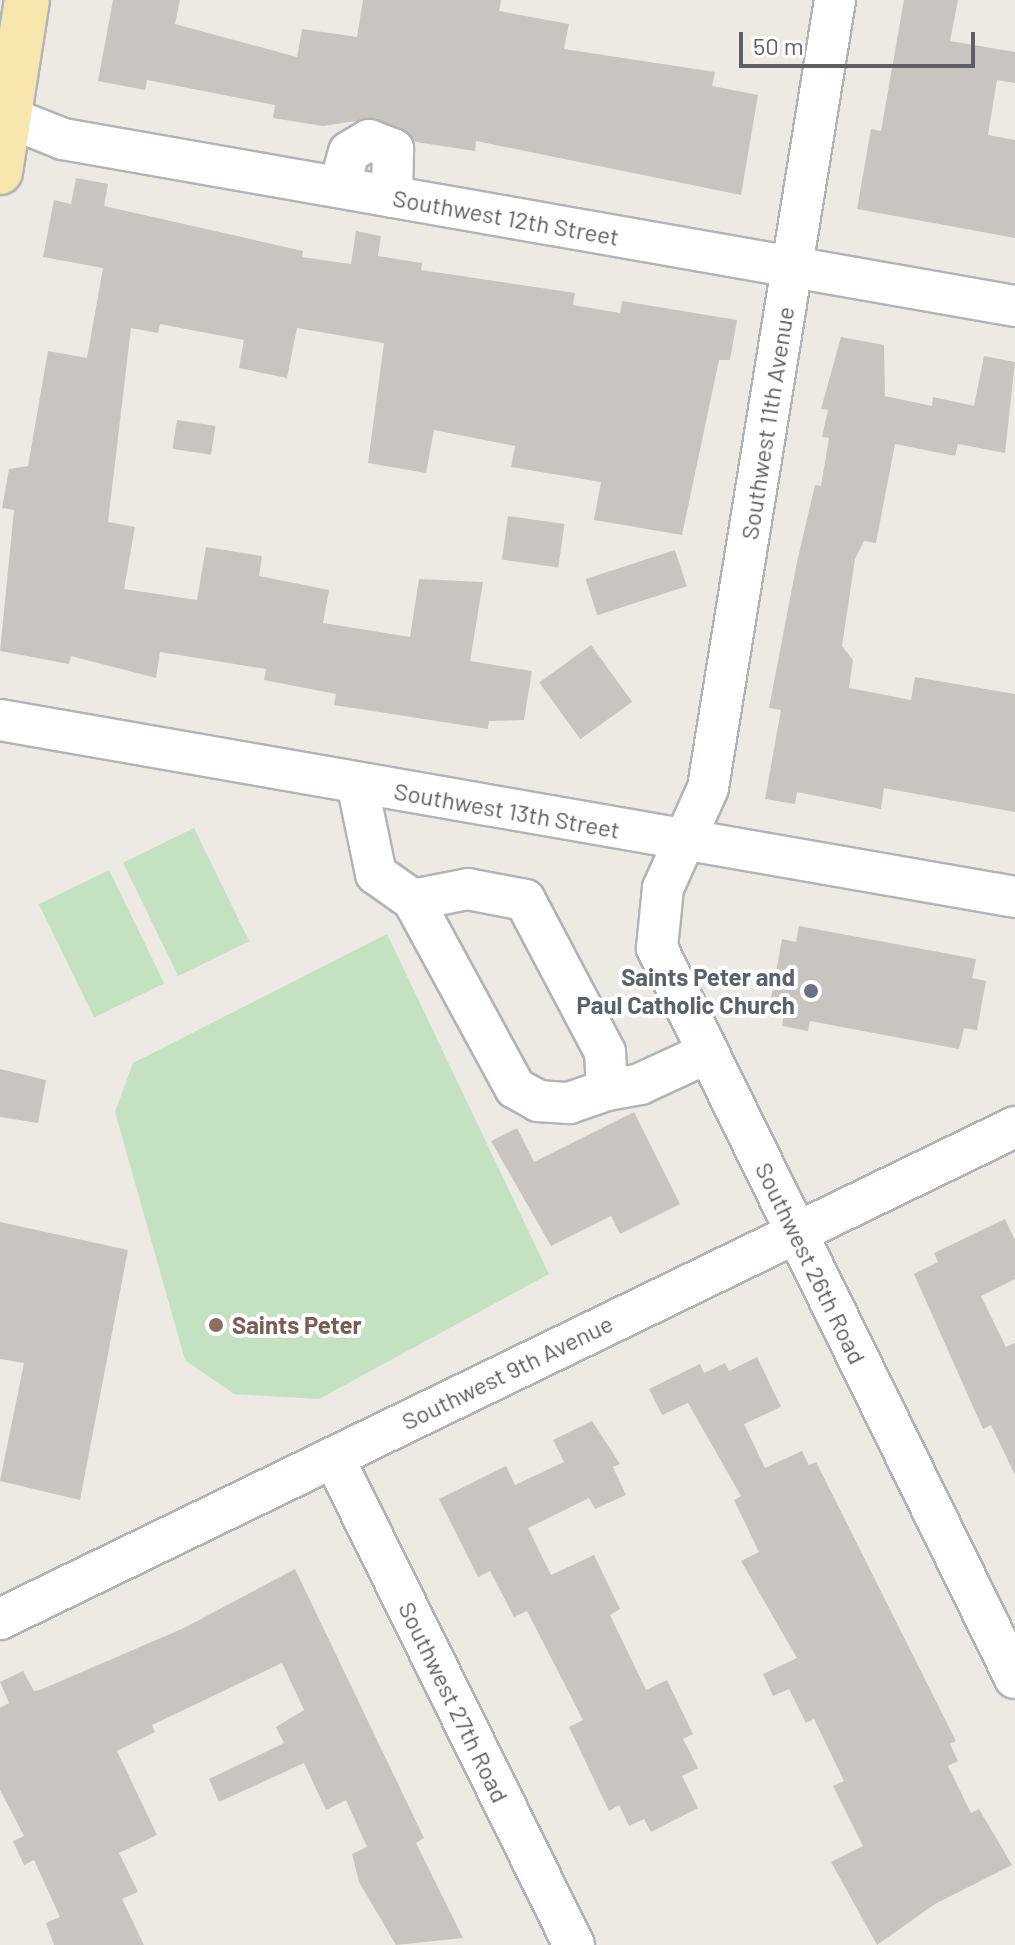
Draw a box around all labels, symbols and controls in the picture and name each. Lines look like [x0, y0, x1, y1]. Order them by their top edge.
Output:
scale bar [743, 16, 979, 66]
text: 50 m [753, 31, 804, 60]
street label: Southwest 12th Street [391, 183, 621, 251]
street label: Southwest 11th Avenue [734, 304, 800, 542]
street label: Southwest 13th Street [392, 776, 622, 844]
place label: Saints Peter and Paul Catholic Church [577, 963, 795, 1019]
marker: Saints Peter and Paul Catholic Church [802, 982, 820, 1000]
street label: Southwest 26th Road [750, 1158, 872, 1368]
street label: Southwest 9th Avenue [397, 1308, 617, 1436]
place label: Saints Peter [232, 1311, 362, 1339]
marker: Saints Peter [207, 1316, 225, 1334]
street label: Southwest 27th Road [393, 1597, 515, 1807]

